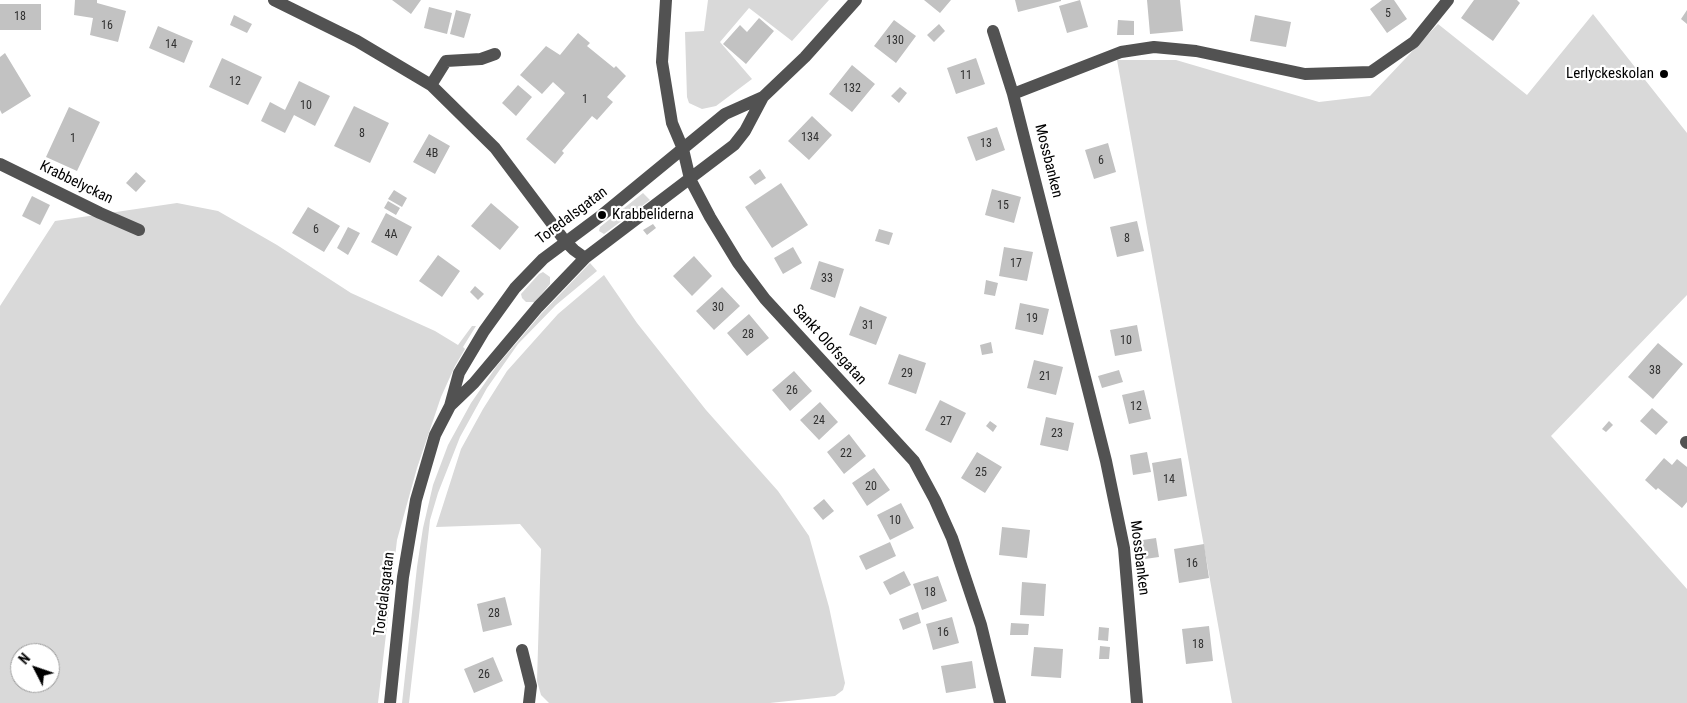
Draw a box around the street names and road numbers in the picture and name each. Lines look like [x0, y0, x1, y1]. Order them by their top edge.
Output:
street label: Mossbanken [1030, 122, 1066, 200]
street label: Krabbelyckan [36, 158, 116, 208]
street label: Toredalsgatan [533, 183, 611, 249]
street label: Sankt Olofsgatan [788, 301, 870, 389]
street label: Mossbanken [1125, 520, 1153, 596]
street label: Toredalsgatan [371, 551, 399, 637]

